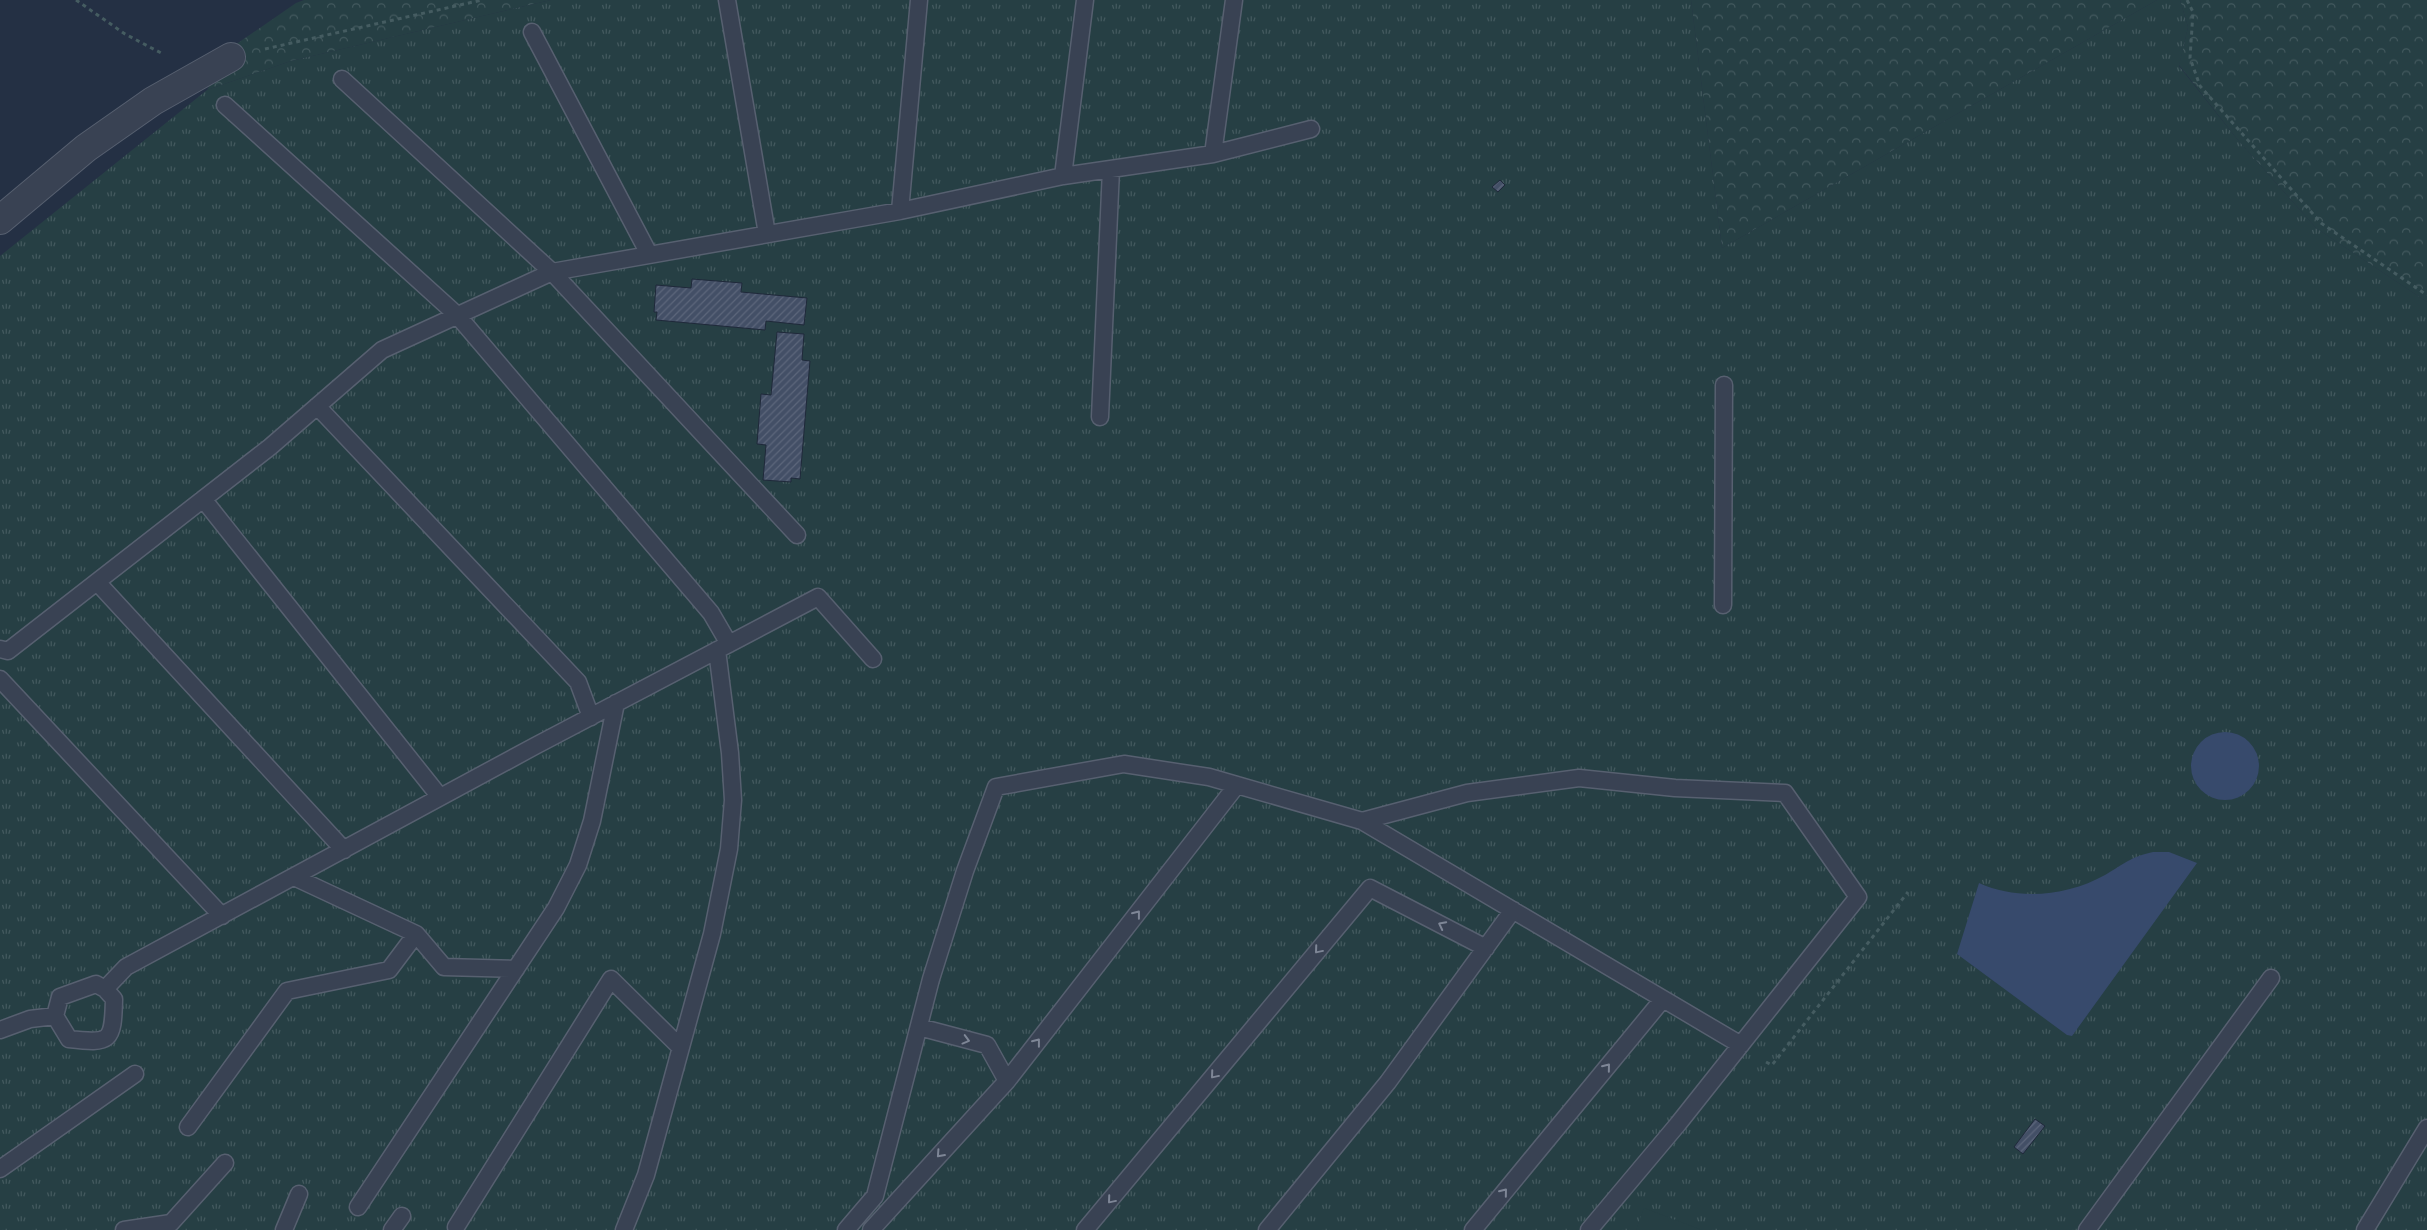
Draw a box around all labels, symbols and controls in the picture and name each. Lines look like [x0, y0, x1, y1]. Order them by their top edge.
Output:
one-way arrow [1131, 910, 1140, 920]
one-way arrow [1439, 921, 1448, 931]
one-way arrow [1315, 944, 1324, 953]
one-way arrow [961, 1034, 969, 1044]
one-way arrow [1032, 1039, 1040, 1048]
one-way arrow [1602, 1064, 1610, 1073]
one-way arrow [1211, 1069, 1220, 1078]
one-way arrow [937, 1149, 946, 1158]
one-way arrow [1498, 1189, 1507, 1198]
one-way arrow [1107, 1194, 1116, 1203]

